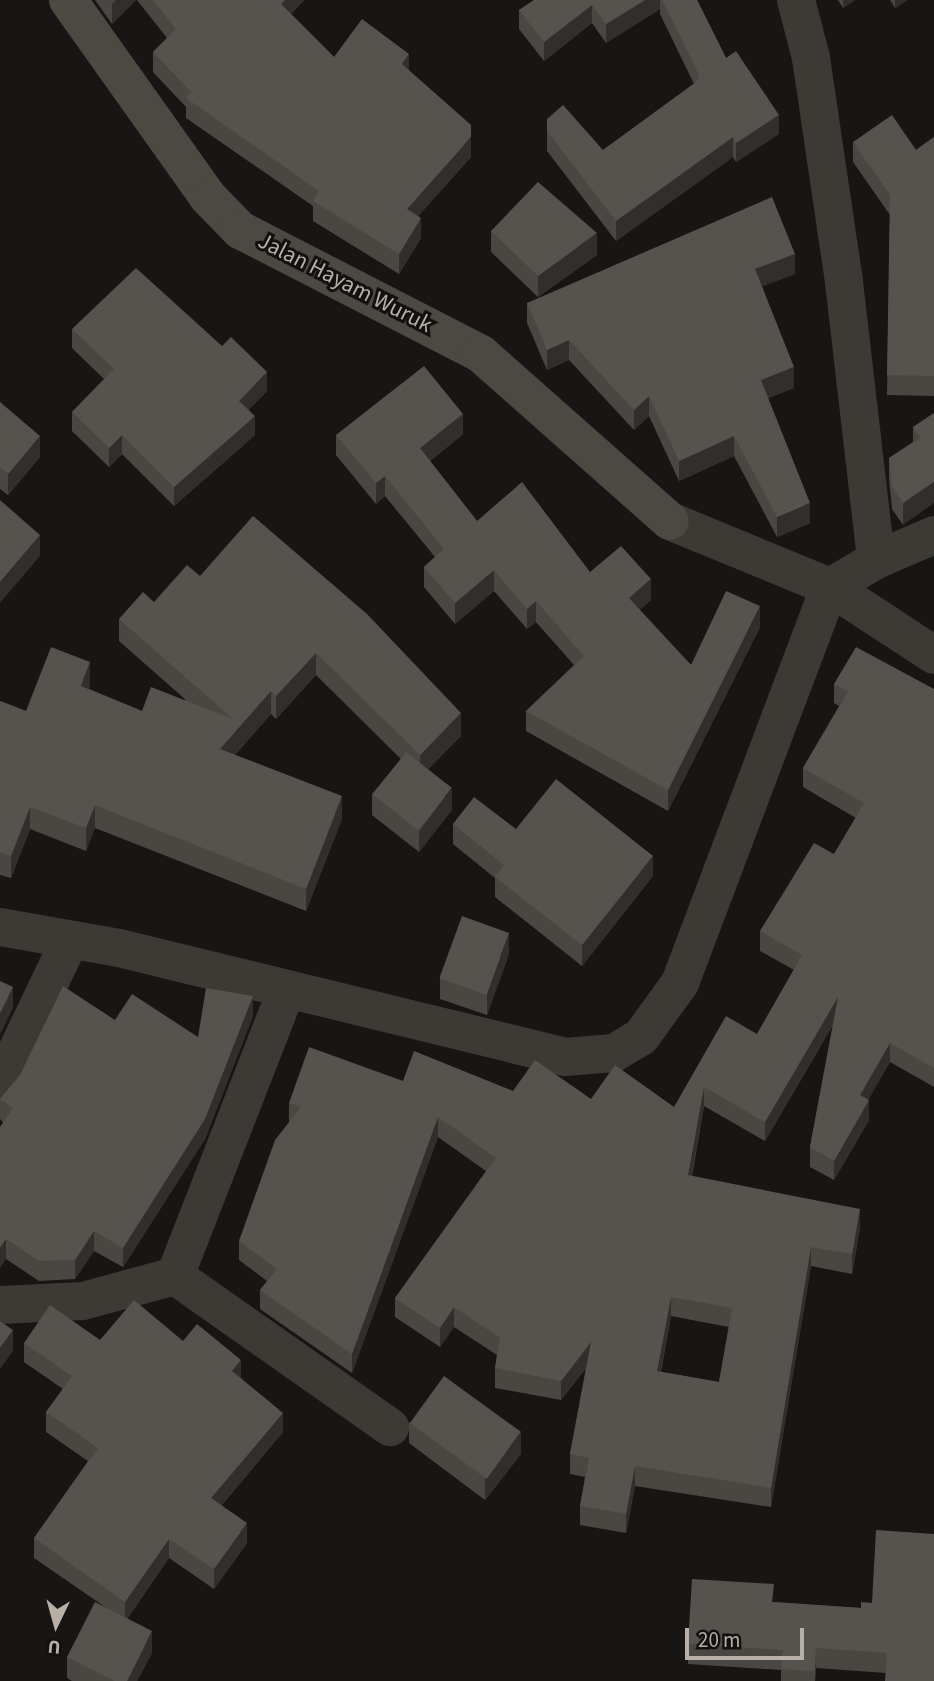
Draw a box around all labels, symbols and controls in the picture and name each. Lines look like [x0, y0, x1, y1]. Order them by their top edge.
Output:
street label: Jalan Hayam Wuruk [253, 227, 437, 339]
north arrow [21, 1590, 91, 1660]
scale bar [689, 1614, 808, 1658]
text: 20 m [698, 1625, 740, 1655]
text: U [47, 1632, 62, 1660]

